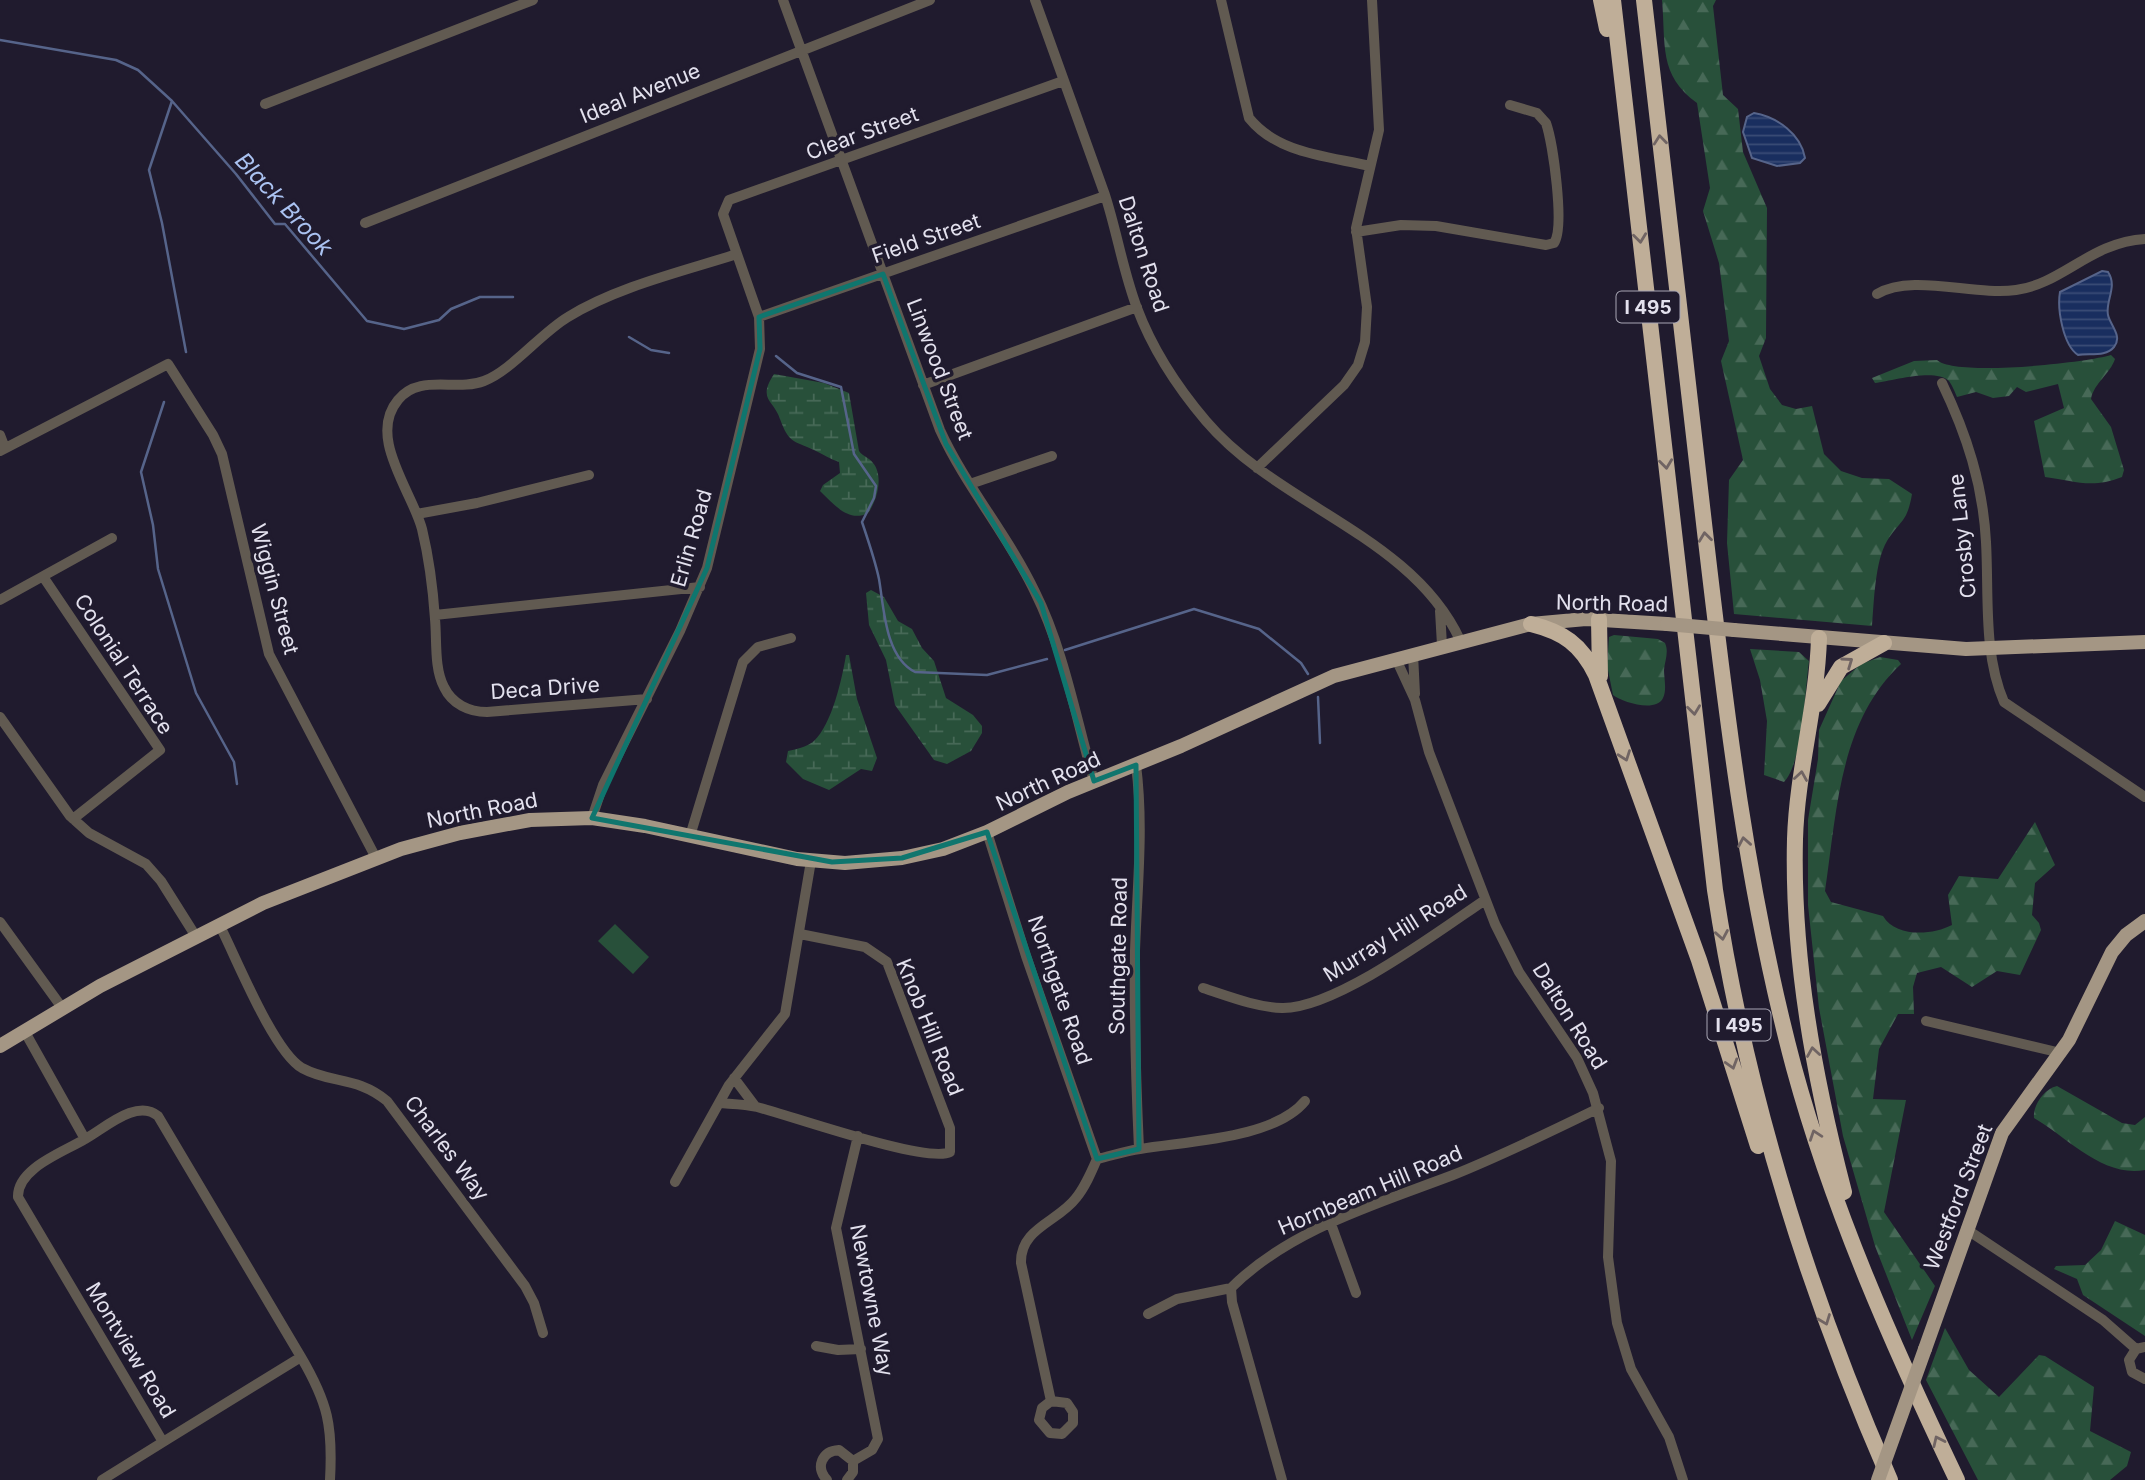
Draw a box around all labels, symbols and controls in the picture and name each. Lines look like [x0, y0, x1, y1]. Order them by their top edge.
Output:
street label: Ideal Avenue [576, 58, 704, 128]
street label: Clear Street [802, 101, 922, 165]
one-way arrow [1653, 135, 1668, 146]
water label: Black Brook [229, 147, 339, 262]
street label: Dalton Road [1113, 193, 1175, 315]
street label: Field Street [869, 208, 984, 268]
one-way arrow [1632, 233, 1647, 244]
road number: I 495 [1616, 292, 1680, 322]
street label: Linwood Street [902, 295, 978, 443]
one-way arrow [1658, 459, 1673, 470]
street label: Crosby Lane [1943, 473, 1981, 599]
street label: Erlin Road [665, 486, 717, 590]
street label: Wiggin Street [246, 521, 304, 657]
one-way arrow [1698, 531, 1713, 543]
street label: Colonial Terrace [69, 589, 179, 739]
street label: North Road [1556, 590, 1668, 616]
one-way arrow [1840, 658, 1853, 670]
street label: Deca Drive [490, 672, 600, 704]
one-way arrow [1686, 704, 1701, 715]
street label: North Road [992, 746, 1104, 816]
one-way arrow [1617, 750, 1631, 762]
one-way arrow [1794, 771, 1809, 782]
street label: North Road [424, 787, 540, 833]
one-way arrow [1737, 837, 1752, 848]
street label: Southgate Road [1104, 877, 1132, 1035]
street label: Murray Hill Road [1319, 879, 1471, 987]
street label: Northgate Road [1023, 912, 1097, 1068]
one-way arrow [1714, 929, 1729, 941]
street label: Knob Hill Road [891, 955, 969, 1099]
street label: Dalton Road [1527, 958, 1613, 1074]
road number: I 495 [1708, 1009, 1770, 1040]
one-way arrow [1805, 1046, 1820, 1058]
one-way arrow [1724, 1057, 1739, 1069]
street label: Charles Way [399, 1091, 495, 1206]
street label: Westford Street [1919, 1120, 1997, 1274]
one-way arrow [1809, 1129, 1823, 1141]
street label: Hornbeam Hill Road [1274, 1140, 1466, 1240]
street label: Newtowne Way [845, 1222, 899, 1378]
street label: Montview Road [81, 1278, 181, 1422]
one-way arrow [1816, 1314, 1830, 1326]
one-way arrow [1932, 1436, 1946, 1448]

